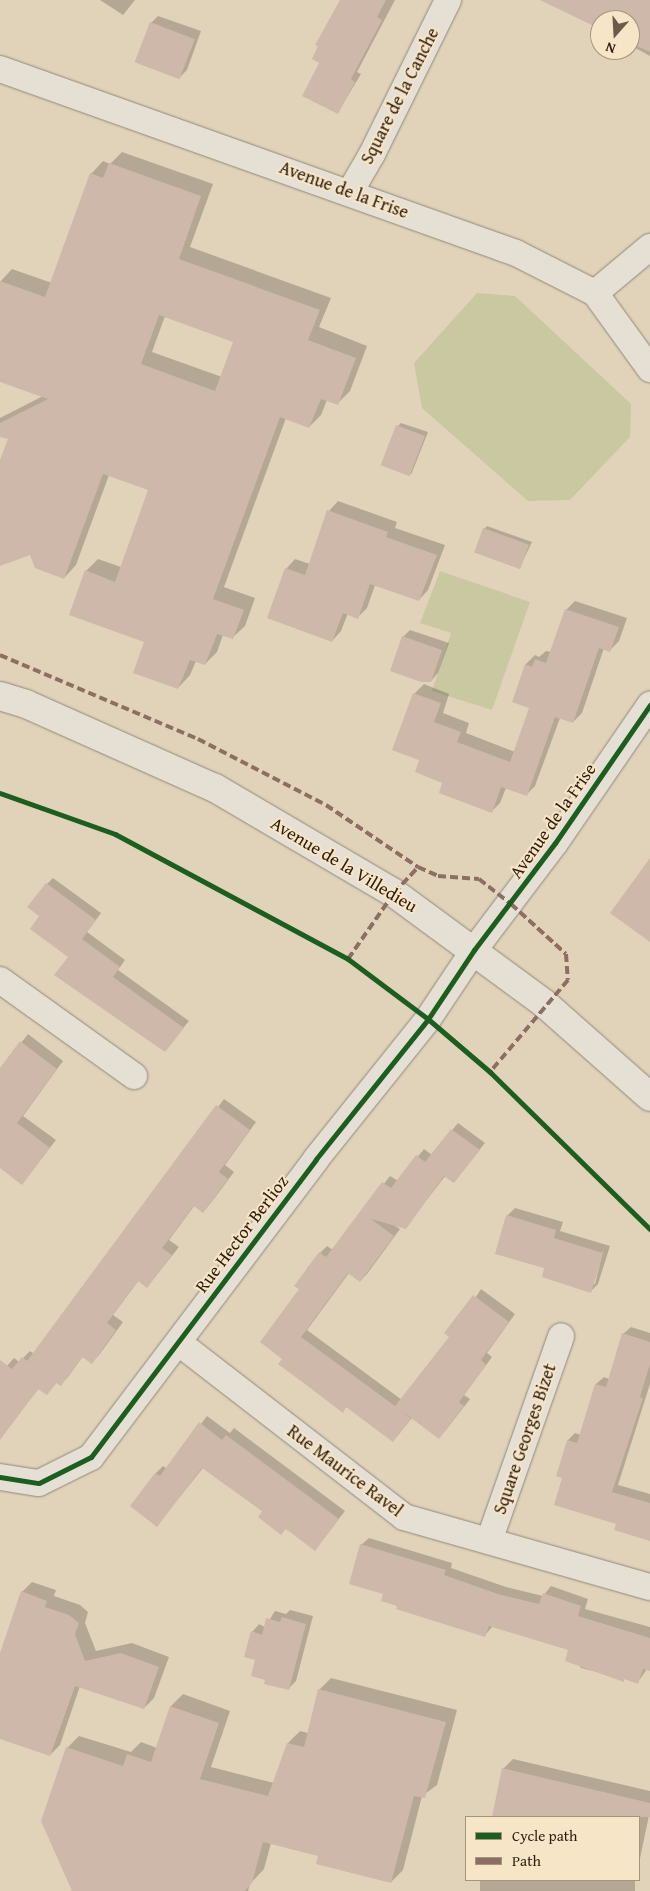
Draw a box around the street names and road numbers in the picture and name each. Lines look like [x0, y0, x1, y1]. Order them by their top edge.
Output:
street label: Square de la Canche [356, 24, 444, 168]
street label: Avenue de la Frise [277, 157, 411, 223]
street label: Avenue de la Frise [505, 759, 601, 883]
street label: Avenue de la Villedieu [267, 813, 421, 917]
street label: Rue Hector Berlioz [191, 1171, 293, 1297]
street label: Square Georges Bizet [489, 1361, 561, 1517]
street label: Rue Maurice Ravel [283, 1421, 407, 1521]

